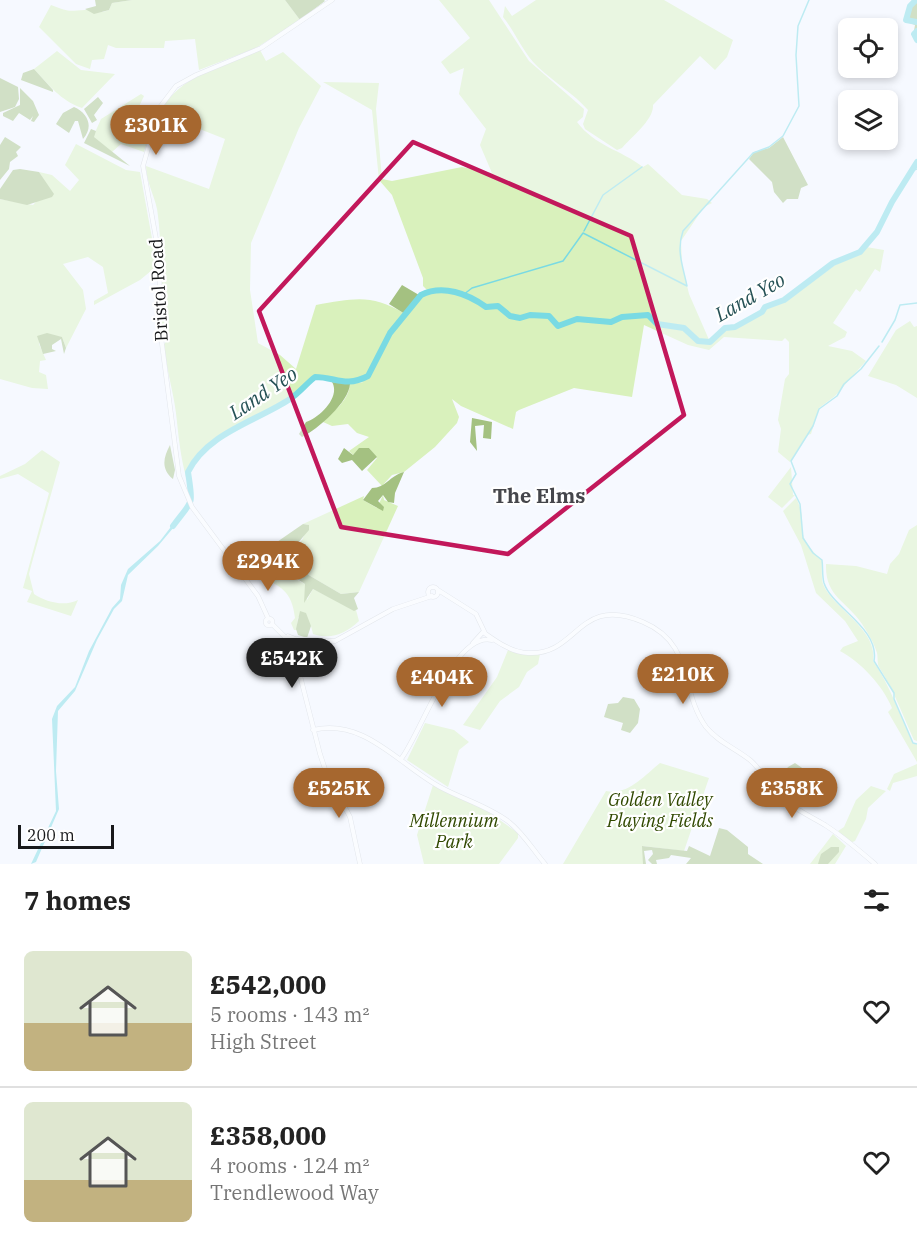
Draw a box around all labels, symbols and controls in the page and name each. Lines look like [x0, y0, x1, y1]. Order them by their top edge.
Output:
map controls [838, 18, 898, 150]
button: locate [838, 18, 898, 78]
button: layers [838, 90, 898, 150]
pin: £301K [114, 105, 198, 156]
text: £301K [124, 111, 188, 138]
street label: Bristol Road [144, 238, 173, 342]
water label: Land Yeo [709, 266, 790, 328]
water label: Land Yeo [222, 360, 302, 426]
district label: The Elms [493, 482, 585, 509]
pin: £294K [226, 541, 310, 592]
text: £294K [236, 547, 300, 574]
pin: £542K [250, 638, 334, 689]
text: £542K [260, 644, 324, 671]
pin: £210K [641, 654, 725, 705]
pin: £404K [400, 657, 484, 708]
text: £210K [651, 660, 715, 687]
text: £404K [410, 663, 474, 690]
pin: £525K [297, 768, 381, 819]
pin: £358K [750, 768, 834, 819]
text: £525K [307, 774, 371, 801]
text: £358K [760, 774, 824, 801]
park label: Golden Valley Playing Fields [606, 788, 714, 832]
park label: Millennium Park [408, 809, 499, 853]
scale bar [18, 822, 114, 850]
text: 200 m [27, 825, 75, 845]
text: 7 homes [24, 883, 131, 917]
icon: filters [860, 884, 893, 917]
text: £542,000 [210, 967, 326, 1001]
icon: home [72, 975, 144, 1047]
icon: heart [860, 995, 893, 1028]
text: 5 rooms · 143 m² [210, 1001, 369, 1028]
text: High Street [210, 1028, 316, 1055]
text: £358,000 [210, 1118, 326, 1152]
icon: home [72, 1126, 144, 1198]
icon: heart [860, 1146, 893, 1179]
text: 4 rooms · 124 m² [210, 1152, 369, 1179]
text: Trendlewood Way [210, 1179, 379, 1206]

